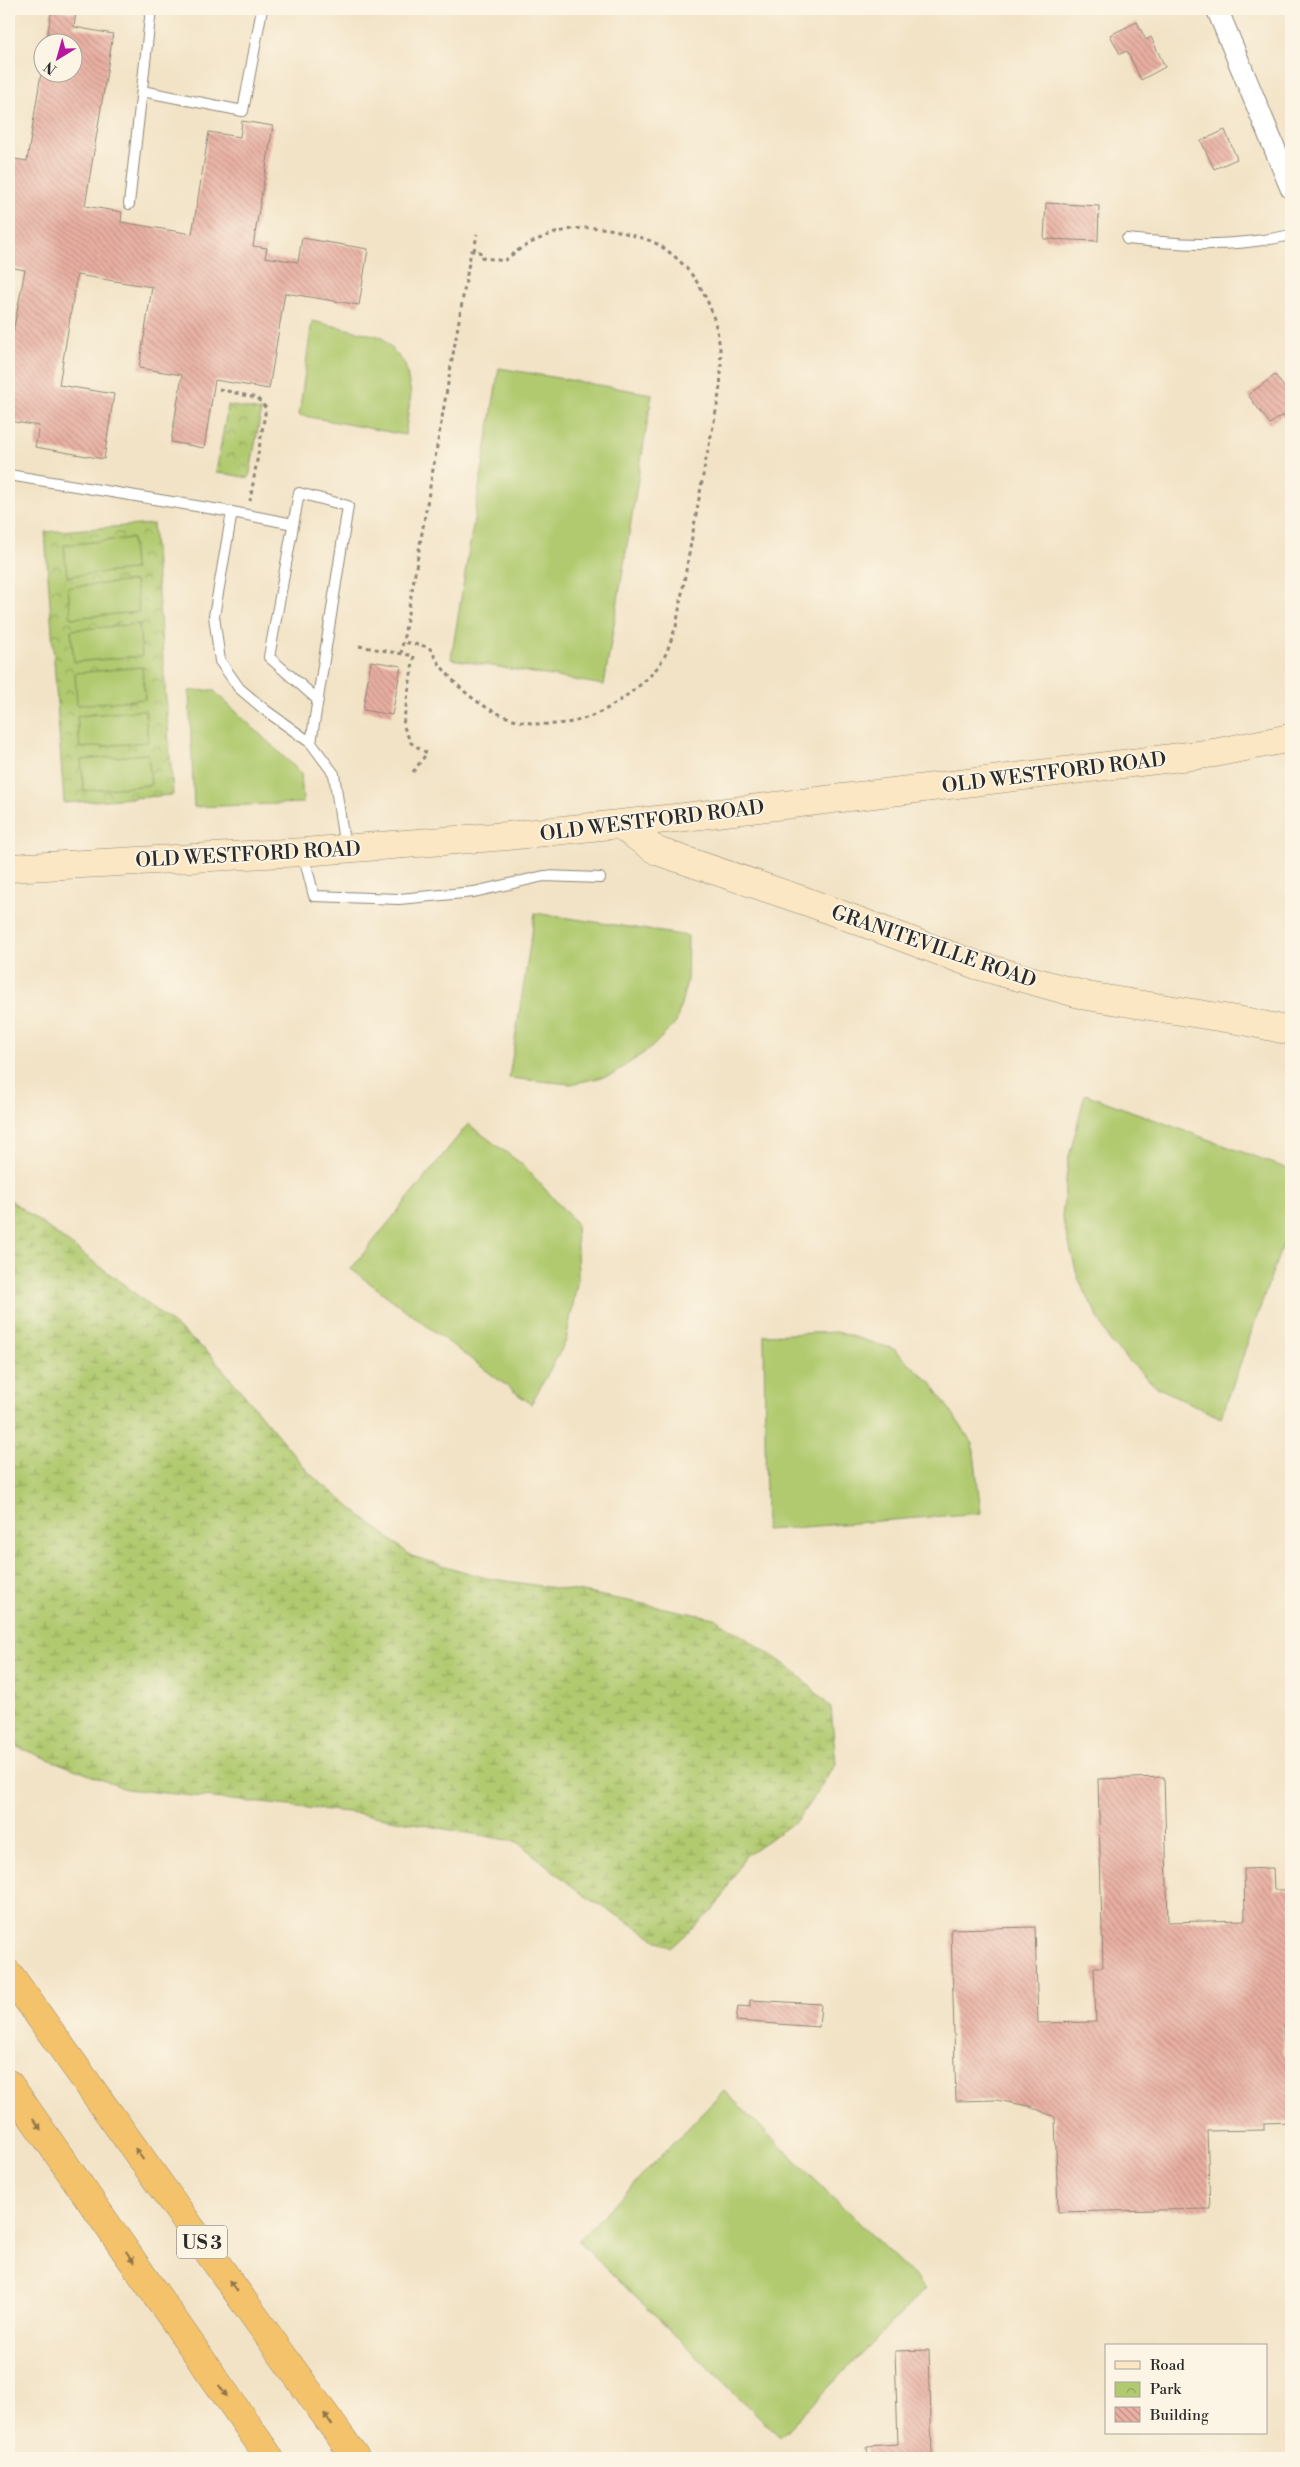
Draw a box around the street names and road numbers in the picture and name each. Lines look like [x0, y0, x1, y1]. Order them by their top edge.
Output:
street label: OLD WESTFORD ROAD [941, 747, 1168, 800]
street label: OLD WESTFORD ROAD [539, 795, 766, 848]
street label: OLD WESTFORD ROAD [135, 837, 361, 874]
street label: GRANITEVILLE ROAD [828, 901, 1039, 994]
road number: US 3 [177, 2226, 227, 2258]

